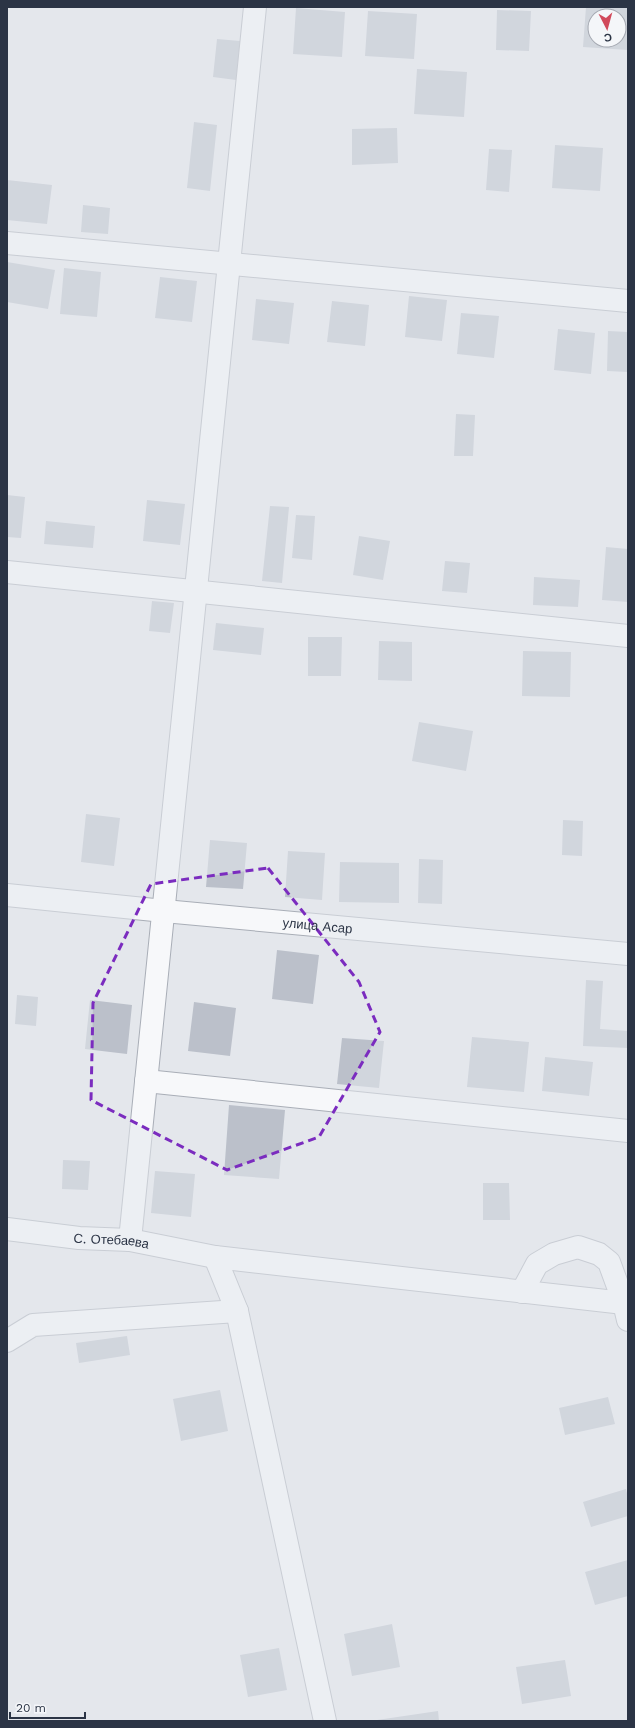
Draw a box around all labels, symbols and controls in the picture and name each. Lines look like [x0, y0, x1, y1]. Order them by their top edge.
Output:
north arrow [587, 8, 627, 48]
text: С [603, 31, 613, 44]
street label: улица Асар [282, 915, 353, 936]
street label: С. Отебаева [73, 1230, 151, 1251]
scale bar [10, 1694, 85, 1720]
text: 20 m [16, 1701, 46, 1715]

